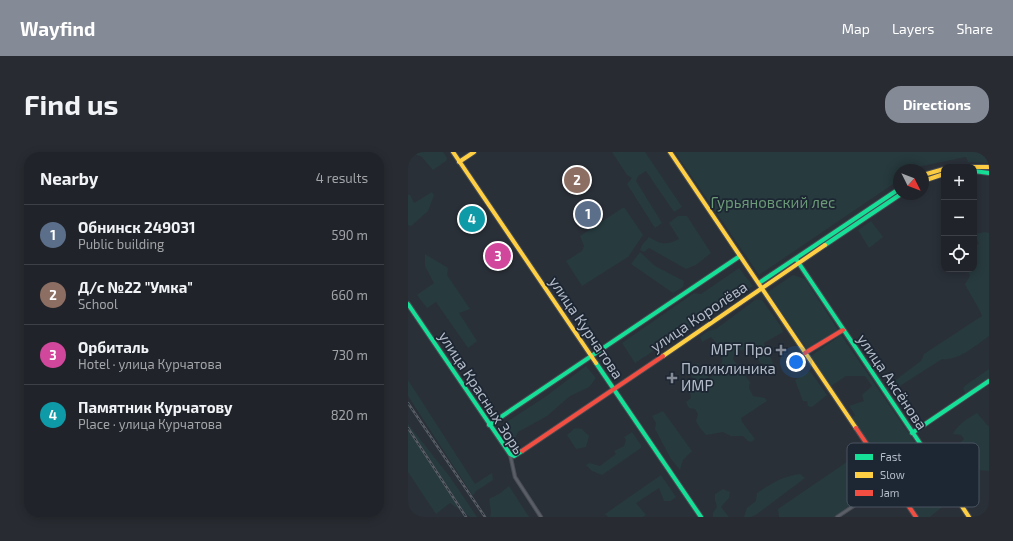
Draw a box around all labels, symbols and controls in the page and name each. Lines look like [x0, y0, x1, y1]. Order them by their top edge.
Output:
text: Wayfind [20, 17, 95, 40]
text: Map [842, 20, 870, 37]
text: Layers [892, 20, 934, 37]
text: Share [956, 20, 993, 37]
button: Directions [885, 86, 989, 123]
text: Find us [24, 87, 118, 121]
north arrow [893, 164, 929, 200]
map controls [941, 164, 977, 272]
button: + [941, 164, 977, 200]
pin: 2 [564, 165, 590, 195]
text: Nearby [40, 168, 98, 188]
text: 4 results [316, 170, 368, 186]
park label: Гурьяновский лес [711, 193, 835, 212]
pin: 1 [575, 199, 601, 229]
button: − [941, 200, 977, 236]
pin: 4 [459, 204, 485, 234]
text: Обнинск 249031 [78, 218, 195, 236]
text: 1 [50, 227, 56, 243]
text: 590 m [331, 227, 368, 243]
text: Public building [78, 236, 164, 252]
button: locate [941, 236, 977, 272]
pin: 3 [485, 241, 511, 271]
street label: улица Курчатова [545, 273, 628, 383]
street label: улица Королёва [647, 277, 751, 356]
text: Д/с №22 "Умка" [78, 278, 193, 296]
text: 2 [49, 287, 57, 303]
text: 660 m [331, 287, 368, 303]
text: School [78, 296, 118, 312]
street label: улица Красных Зорь [435, 328, 528, 458]
street label: улица Аксёнова [853, 330, 932, 433]
text: Орбиталь [78, 338, 149, 356]
place label: МРТ Про [711, 340, 772, 358]
marker: МРТ Про [775, 344, 787, 356]
text: 3 [49, 347, 57, 363]
text: 730 m [332, 347, 368, 363]
your location [786, 352, 806, 372]
text: Hotel · улица Курчатова [78, 356, 222, 372]
place label: Поликлиника ИМР [681, 359, 776, 394]
marker: Поликлиника ИМР [666, 372, 678, 384]
text: Памятник Курчатову [78, 398, 233, 416]
text: 4 [49, 407, 57, 423]
text: 820 m [331, 407, 368, 423]
text: Place · улица Курчатова [78, 416, 222, 432]
legend [847, 443, 979, 507]
text: Fast [880, 450, 902, 463]
text: Slow [880, 468, 905, 481]
text: Jam [880, 486, 899, 499]

